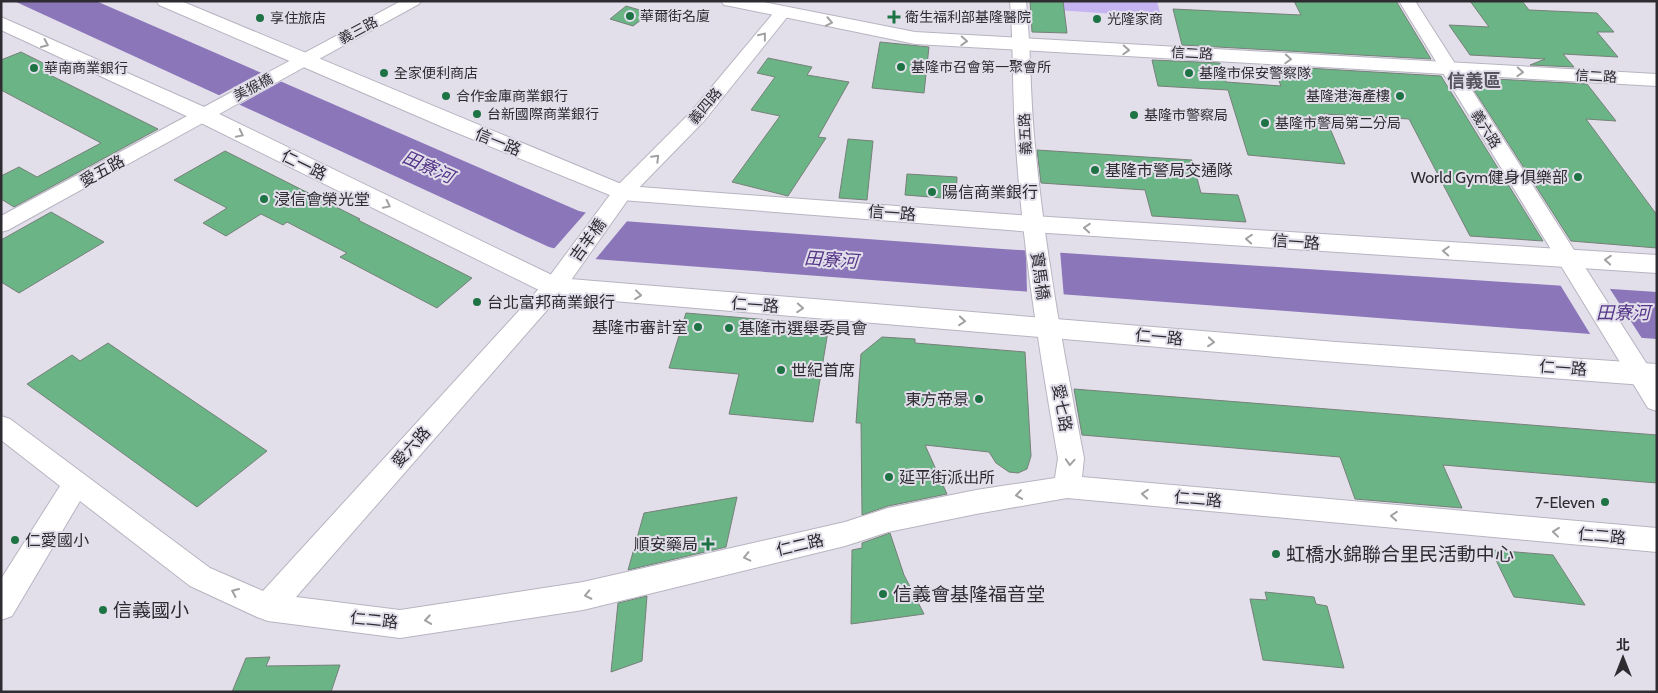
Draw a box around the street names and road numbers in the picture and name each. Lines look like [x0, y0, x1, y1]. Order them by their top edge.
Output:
street label: 義三路 [335, 12, 381, 48]
street label: 信二路 [1171, 43, 1213, 63]
street label: 信二路 [1575, 66, 1617, 86]
street label: 美猴橋 [230, 69, 276, 105]
street label: 義四路 [685, 84, 725, 128]
street label: 義六路 [1467, 106, 1505, 152]
street label: 義五路 [1015, 113, 1035, 155]
street label: 信一路 [472, 124, 524, 160]
street label: 仁一路 [278, 146, 330, 184]
street label: 愛五路 [76, 151, 128, 191]
street label: 信一路 [867, 202, 917, 224]
street label: 吉羊橋 [566, 215, 610, 265]
street label: 信一路 [1271, 231, 1321, 253]
street label: 寶馬橋 [1027, 251, 1053, 301]
street label: 仁一路 [730, 294, 780, 316]
street label: 仁一路 [1134, 325, 1184, 349]
street label: 仁一路 [1538, 357, 1588, 379]
street label: 愛七路 [1048, 383, 1076, 433]
street label: 愛六路 [388, 423, 434, 471]
street label: 仁二路 [1173, 487, 1223, 511]
street label: 仁二路 [1577, 524, 1627, 548]
street label: 仁二路 [774, 530, 826, 560]
street label: 仁二路 [349, 608, 399, 632]

